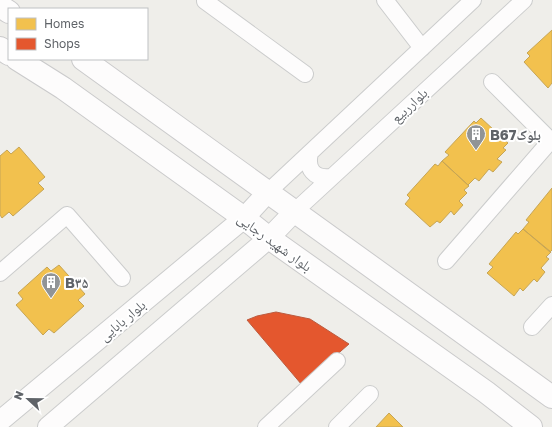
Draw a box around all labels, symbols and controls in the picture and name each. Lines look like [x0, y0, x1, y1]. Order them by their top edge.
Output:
legend [8, 8, 148, 60]
text: Homes [44, 16, 84, 31]
text: Shops [44, 36, 80, 51]
street label: بلوارربیع [387, 84, 432, 128]
building icon: B67بلوک [465, 123, 487, 151]
place label: B67بلوک [490, 126, 541, 143]
street label: بلوار شهید رجایی [234, 209, 316, 276]
building icon: B۳۵ [40, 271, 62, 299]
place label: B۳۵ [65, 274, 89, 291]
street label: بلوار بابایی [95, 296, 149, 345]
north arrow [8, 379, 48, 419]
text: N [11, 389, 26, 401]

